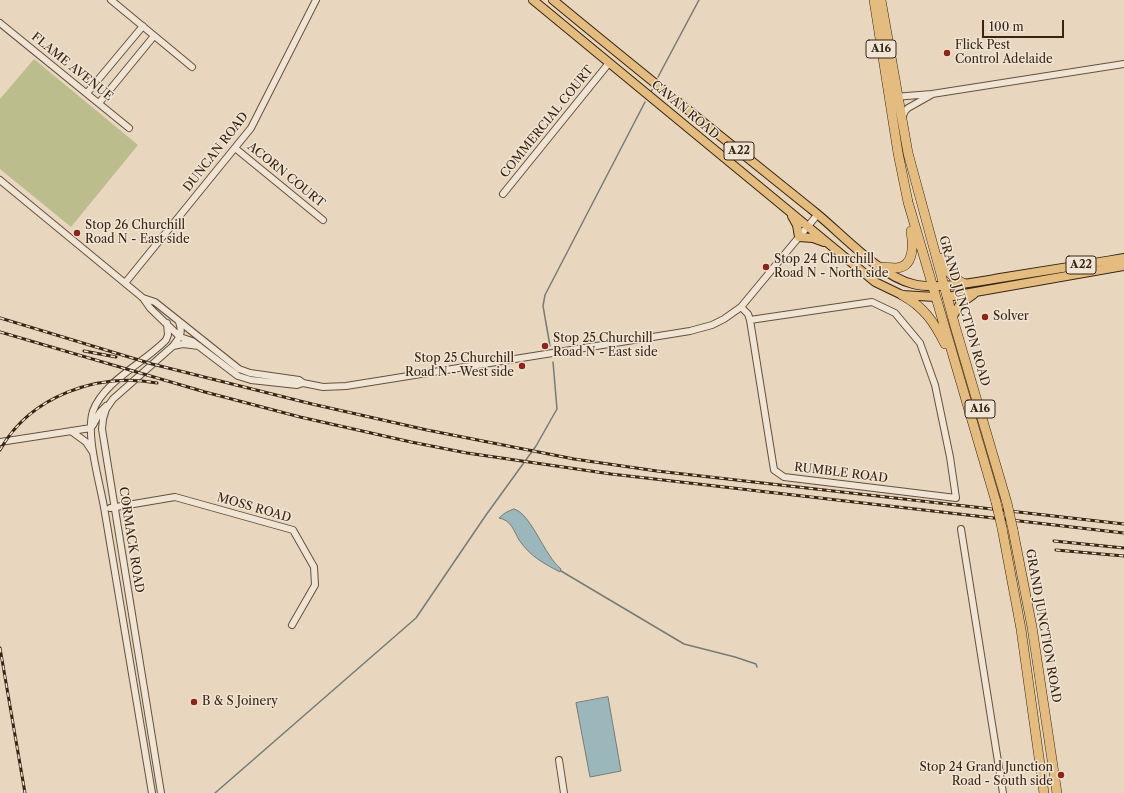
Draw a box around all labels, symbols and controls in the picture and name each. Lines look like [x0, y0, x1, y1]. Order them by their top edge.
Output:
scale bar [984, 12, 1066, 38]
text: 100 m [989, 19, 1024, 34]
street label: FLAME AVENUE [28, 30, 116, 104]
place label: Flick Pest Control Adelaide [955, 39, 1053, 67]
road number: A16 [866, 40, 896, 58]
marker: Flick Pest Control Adelaide [942, 48, 952, 58]
street label: COMMERCIAL COURT [497, 63, 597, 181]
street label: CAVAN ROAD [648, 78, 722, 142]
street label: DUNCAN ROAD [181, 109, 251, 195]
street label: ACORN COURT [244, 139, 328, 211]
road number: A22 [724, 142, 754, 160]
place label: Stop 26 Churchill Road N - East side [85, 219, 190, 247]
marker: Stop 26 Churchill Road N - East side [72, 228, 82, 238]
street label: GRAND JUNCTION ROAD [936, 234, 992, 388]
place label: Stop 24 Churchill Road N - North side [774, 253, 889, 281]
road number: A22 [1066, 256, 1096, 274]
marker: Stop 24 Churchill Road N - North side [761, 262, 771, 272]
place label: Solver [993, 310, 1029, 324]
marker: Solver [980, 312, 990, 322]
place label: Stop 25 Churchill Road N - East side [553, 332, 658, 360]
marker: Stop 25 Churchill Road N - East side [540, 341, 550, 351]
place label: Stop 25 Churchill Road N - West side [405, 352, 514, 380]
marker: Stop 25 Churchill Road N - West side [517, 361, 527, 371]
road number: A16 [965, 400, 995, 418]
street label: RUMBLE ROAD [793, 460, 889, 486]
street label: CORMACK ROAD [116, 486, 146, 594]
street label: MOSS ROAD [215, 491, 293, 525]
street label: GRAND JUNCTION ROAD [1022, 548, 1064, 704]
place label: B & S Joinery [202, 695, 278, 709]
marker: B & S Joinery [189, 697, 199, 707]
place label: Stop 24 Grand Junction Road - South side [919, 761, 1053, 789]
marker: Stop 24 Grand Junction Road - South side [1056, 770, 1066, 780]

